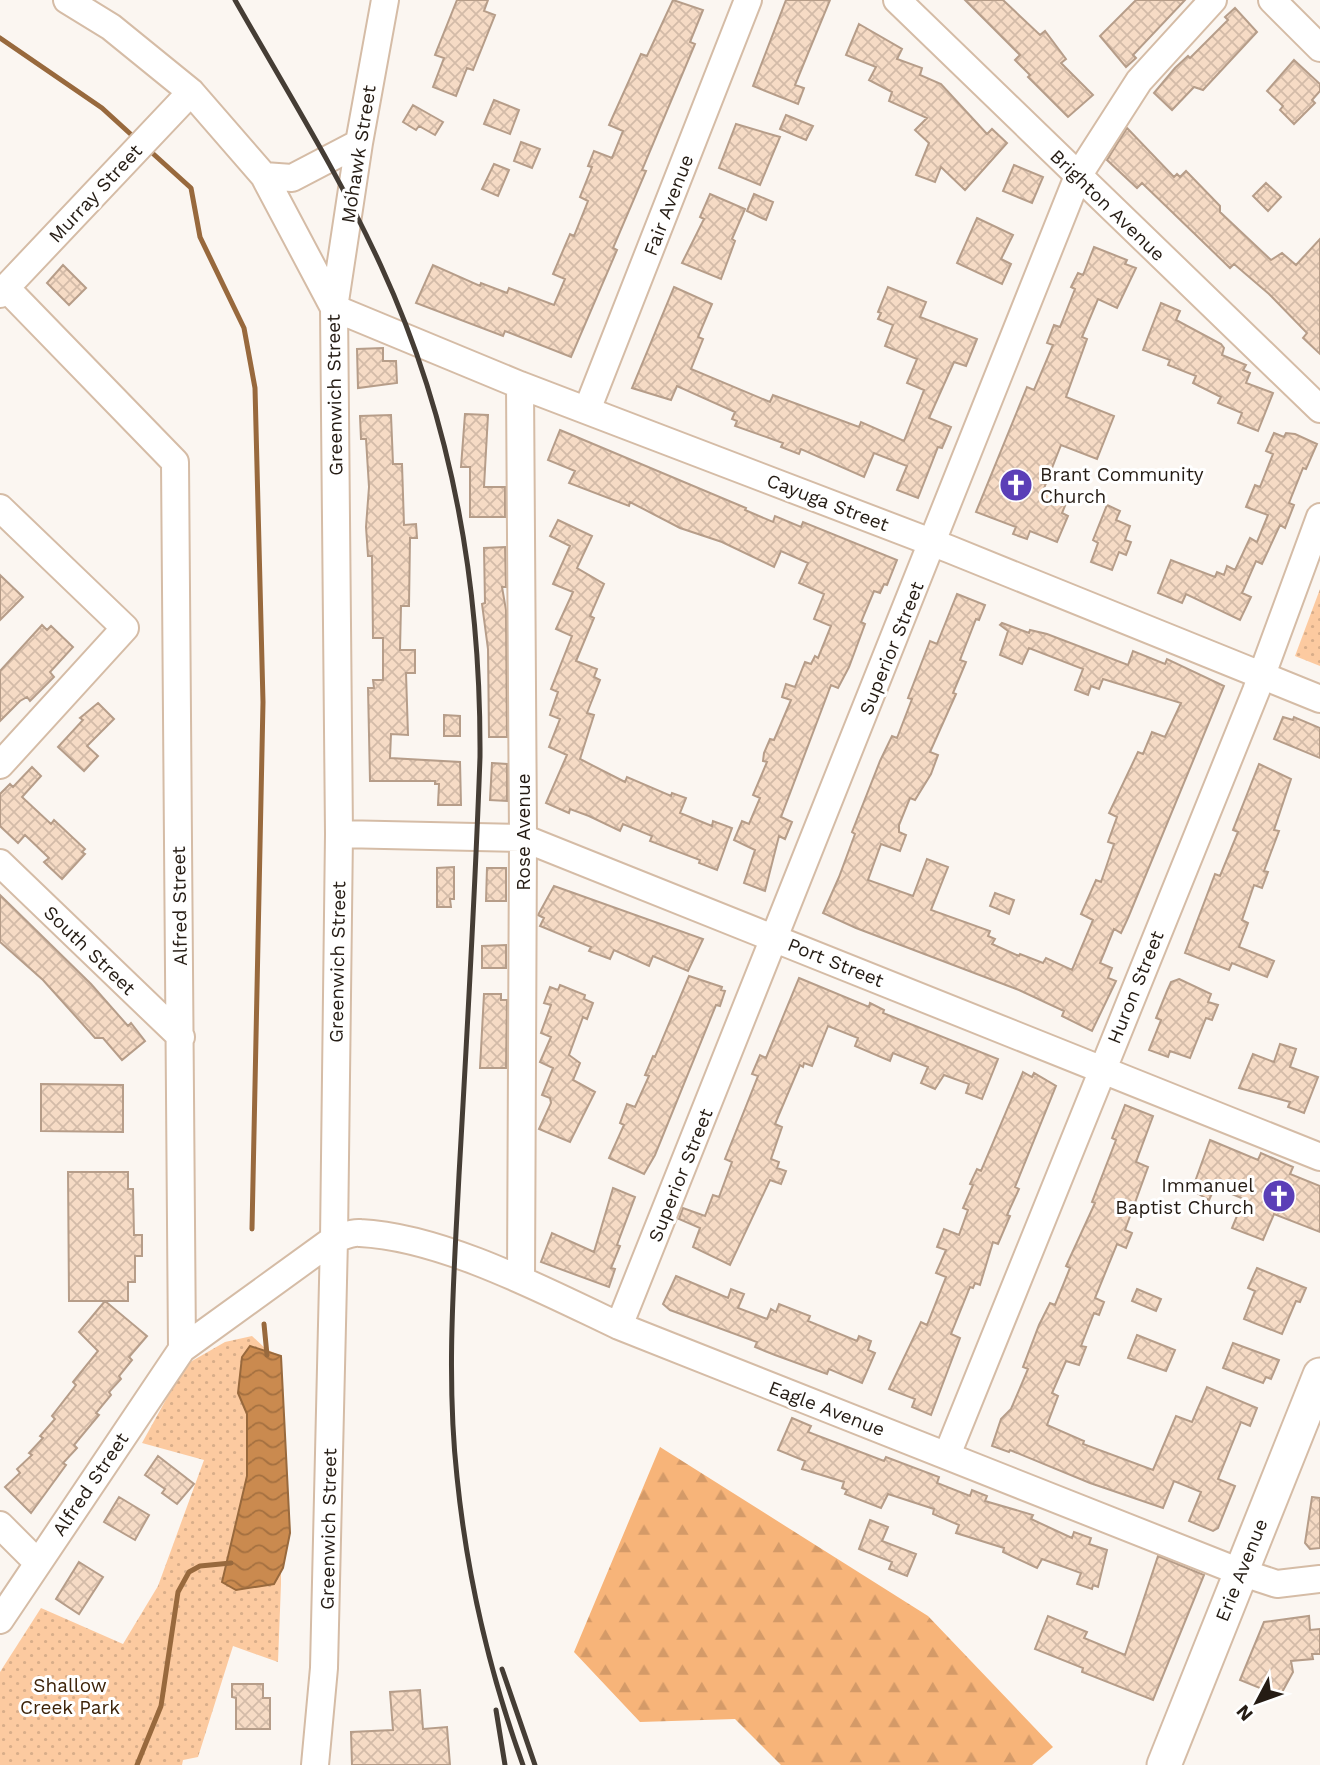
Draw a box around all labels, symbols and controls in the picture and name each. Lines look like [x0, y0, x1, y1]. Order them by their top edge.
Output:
street label: Mohawk Street [336, 83, 381, 225]
street label: Murray Street [44, 139, 147, 247]
street label: Brighton Avenue [1045, 145, 1170, 266]
street label: Fair Avenue [639, 151, 698, 259]
street label: Greenwich Street [322, 314, 347, 476]
place label: Brant Community Church [1040, 463, 1204, 508]
church icon: Brant Community Church [997, 466, 1035, 504]
street label: Cayuga Street [764, 469, 892, 536]
street label: Superior Street [854, 578, 929, 718]
street label: Rose Avenue [512, 773, 535, 891]
street label: Alfred Street [167, 846, 192, 966]
street label: Greenwich Street [325, 881, 350, 1043]
street label: South Street [39, 901, 140, 1000]
street label: Huron Street [1102, 927, 1169, 1047]
street label: Port Street [784, 933, 887, 992]
street label: Superior Street [643, 1105, 718, 1245]
place label: Immanuel Baptist Church [1115, 1174, 1254, 1219]
church icon: Immanuel Baptist Church [1260, 1177, 1298, 1215]
street label: Eagle Avenue [765, 1376, 888, 1441]
street label: Alfred Street [47, 1428, 133, 1540]
street label: Greenwich Street [316, 1448, 341, 1610]
street label: Erie Avenue [1210, 1515, 1273, 1625]
north arrow [1222, 1667, 1292, 1737]
park label: Shallow Creek Park [20, 1674, 120, 1719]
text: N [1231, 1700, 1258, 1726]

